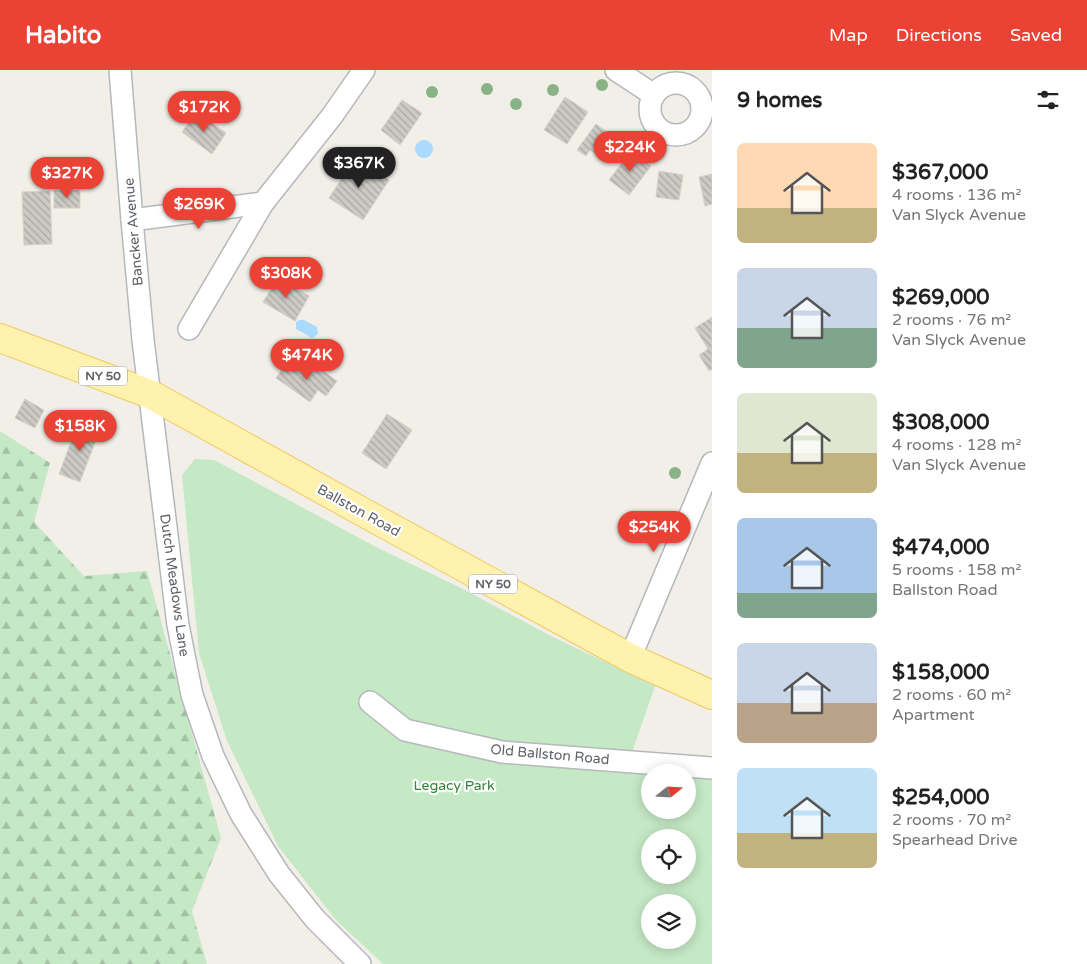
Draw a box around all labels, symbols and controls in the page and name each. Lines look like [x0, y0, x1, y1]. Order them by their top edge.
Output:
text: Habito [25, 21, 101, 50]
text: Map [829, 24, 868, 46]
text: Directions [896, 24, 982, 46]
text: Saved [1010, 24, 1062, 46]
icon: filters [1034, 86, 1062, 114]
text: 9 homes [737, 88, 822, 113]
pin: $172K [169, 90, 239, 133]
text: $172K [179, 97, 229, 117]
pin: $224K [595, 131, 665, 173]
text: $224K [605, 137, 655, 157]
pin: $367K [324, 146, 394, 189]
text: $367K [334, 153, 384, 173]
pin: $327K [32, 156, 102, 199]
text: $367,000 [892, 160, 988, 185]
text: $327K [42, 163, 92, 183]
icon: home [777, 163, 837, 223]
street label: Bancker Avenue [120, 177, 147, 287]
text: 4 rooms · 136 m² [892, 185, 1021, 205]
pin: $269K [164, 188, 234, 230]
text: $269K [174, 194, 224, 214]
text: Van Slyck Avenue [892, 205, 1026, 225]
pin: $308K [251, 256, 321, 299]
text: $308K [261, 263, 311, 283]
text: $269,000 [892, 285, 990, 310]
icon: home [777, 288, 837, 348]
text: 2 rooms · 76 m² [892, 310, 1011, 330]
text: Van Slyck Avenue [892, 330, 1026, 350]
pin: $474K [272, 338, 342, 381]
text: $474K [282, 345, 332, 365]
road number: NY 50 [79, 366, 127, 386]
pin: $158K [45, 410, 115, 452]
text: $308,000 [892, 410, 990, 435]
icon: home [777, 413, 837, 473]
text: $158K [55, 416, 105, 436]
text: 4 rooms · 128 m² [892, 435, 1021, 455]
text: Van Slyck Avenue [892, 455, 1026, 475]
street label: Ballston Road [314, 481, 403, 540]
pin: $254K [619, 510, 689, 553]
street label: Dutch Meadows Lane [156, 513, 193, 658]
text: $254K [629, 517, 679, 537]
text: $474,000 [892, 535, 990, 560]
icon: home [777, 538, 837, 598]
text: 5 rooms · 158 m² [892, 560, 1021, 580]
road number: NY 50 [469, 574, 517, 594]
text: Ballston Road [892, 580, 998, 600]
text: $158,000 [892, 660, 990, 685]
icon: home [777, 663, 837, 723]
text: 2 rooms · 60 m² [892, 685, 1011, 705]
text: Apartment [892, 705, 975, 725]
street label: Old Ballston Road [490, 741, 610, 768]
north arrow [641, 764, 696, 819]
map controls [641, 764, 696, 949]
park label: Legacy Park [413, 777, 495, 794]
text: $254,000 [892, 785, 990, 810]
icon: home [777, 788, 837, 848]
text: 2 rooms · 70 m² [892, 810, 1011, 830]
button: locate [641, 829, 696, 884]
text: Spearhead Drive [892, 830, 1017, 850]
button: layers [641, 894, 696, 949]

